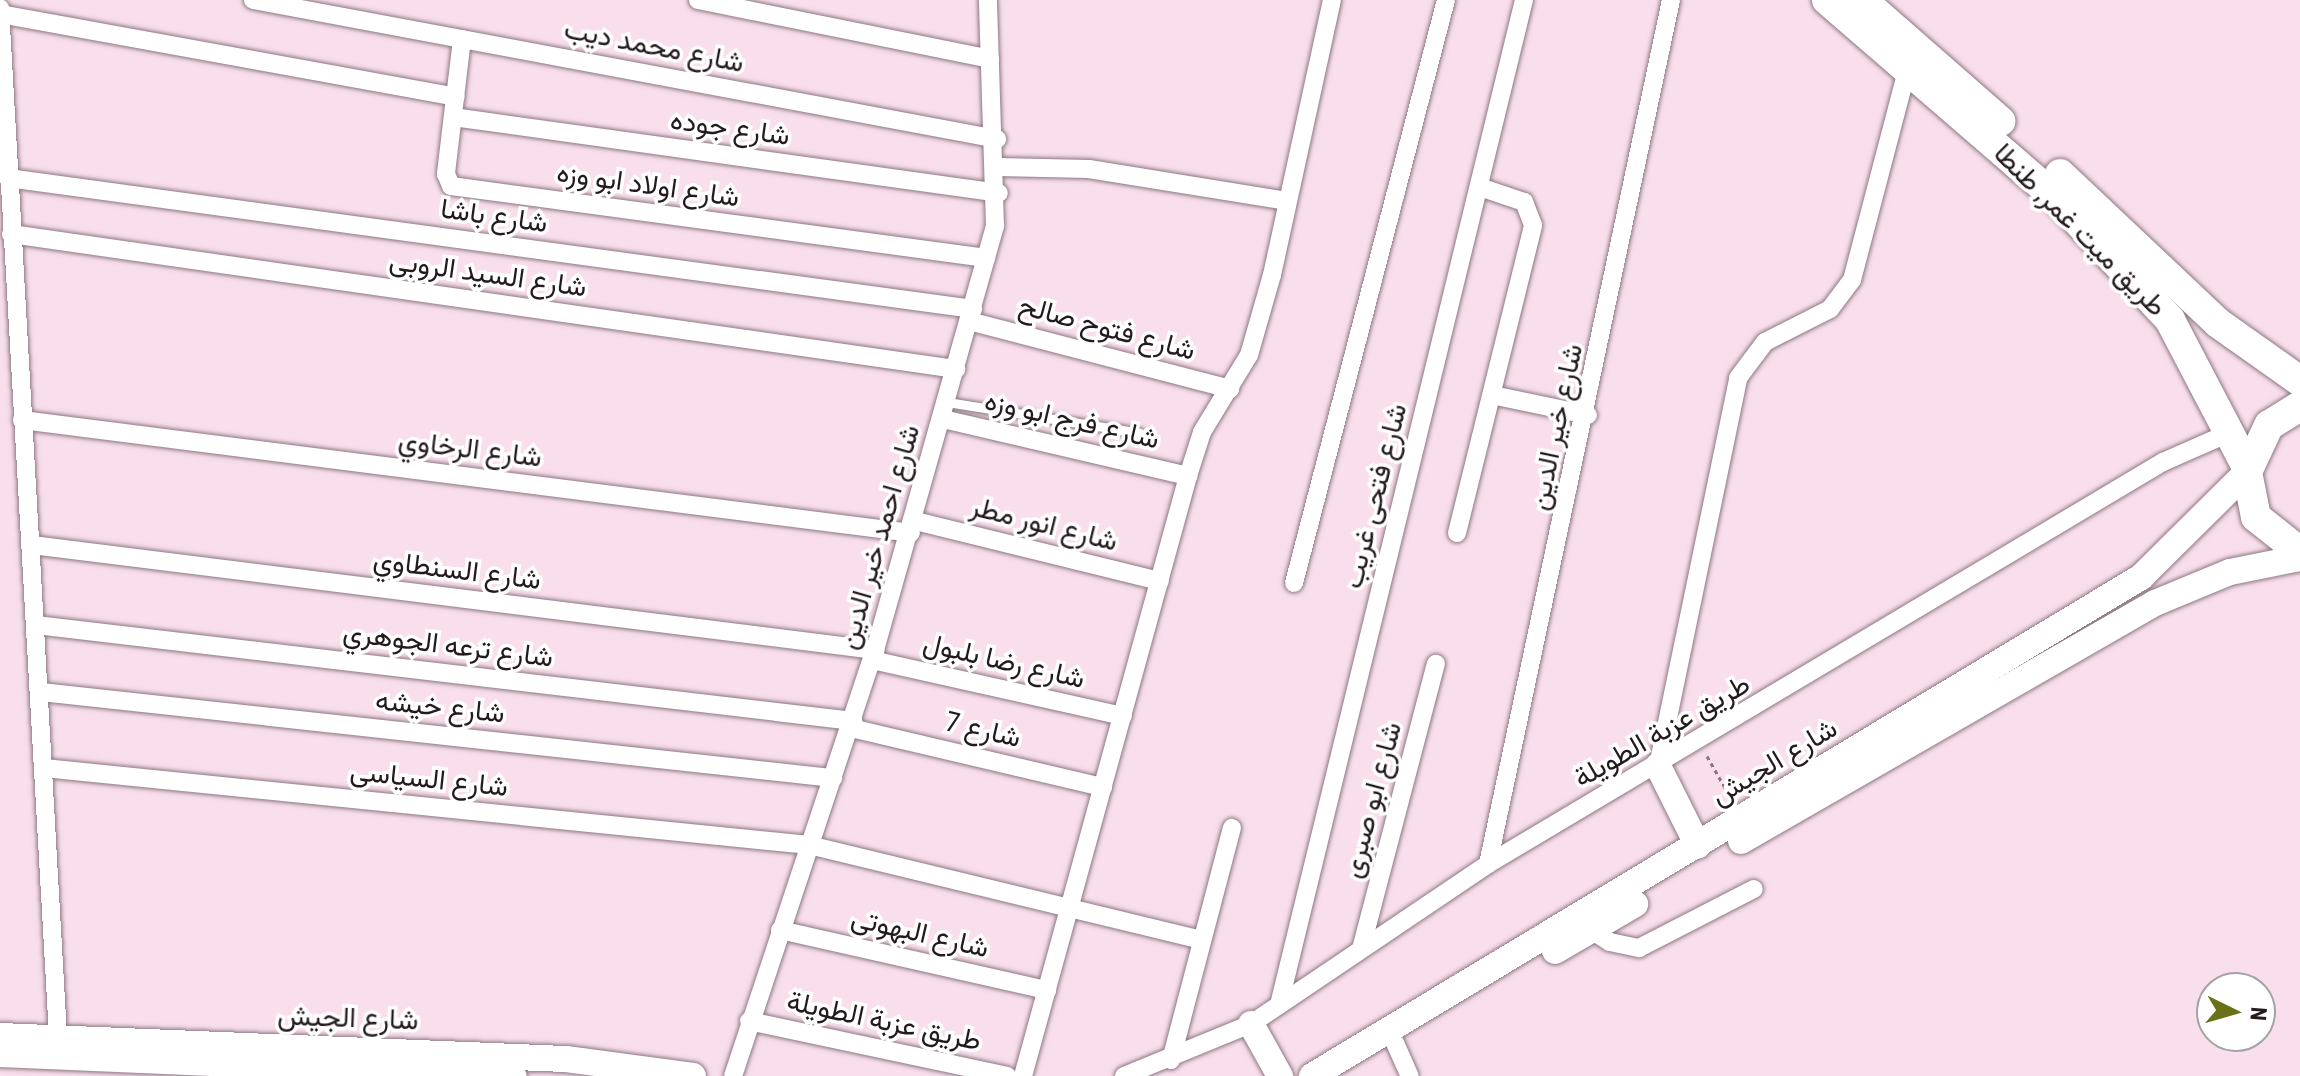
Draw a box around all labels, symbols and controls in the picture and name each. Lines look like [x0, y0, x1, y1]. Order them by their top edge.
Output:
street label: شارع محمد ديب [561, 12, 747, 80]
street label: شارع جوده [668, 103, 792, 153]
street label: طريق ميت غمر, طنطا [1987, 137, 2173, 323]
street label: شارع اولاد ابو وزه [555, 156, 741, 214]
street label: شارع باشا [438, 192, 550, 240]
street label: شارع السيد الروبى [387, 244, 589, 304]
street label: شارع فتوح صالح [1015, 288, 1199, 368]
street label: شارع خير الدين [1522, 341, 1590, 513]
street label: شارع فرج ابو وزه [981, 384, 1163, 456]
street label: شارع فتحى غريب [1336, 400, 1414, 592]
street label: شارع احمد خير الدين [831, 421, 927, 653]
street label: شارع الرخاوي [396, 424, 544, 474]
street label: شارع انور مطر [967, 490, 1121, 558]
street label: شارع السنطاوي [371, 543, 543, 597]
street label: شارع ترعه الجوهري [341, 615, 555, 675]
street label: شارع رضا بلبول [920, 626, 1088, 696]
street label: طريق عزبة الطويلة [1568, 667, 1756, 795]
street label: شارع خيشه [374, 684, 506, 730]
street label: شارع 7 [942, 705, 1024, 755]
street label: شارع الجيش [1705, 711, 1843, 813]
street label: شارع ابو صبرى [1335, 718, 1409, 882]
street label: شارع السياسى [348, 754, 510, 804]
street label: شارع البهوتى [848, 901, 992, 965]
north arrow [2196, 972, 2276, 1052]
street label: طريق عزبة الطويلة [784, 984, 984, 1058]
street label: شارع الجيش [277, 999, 419, 1037]
text: N [2245, 1006, 2271, 1022]

